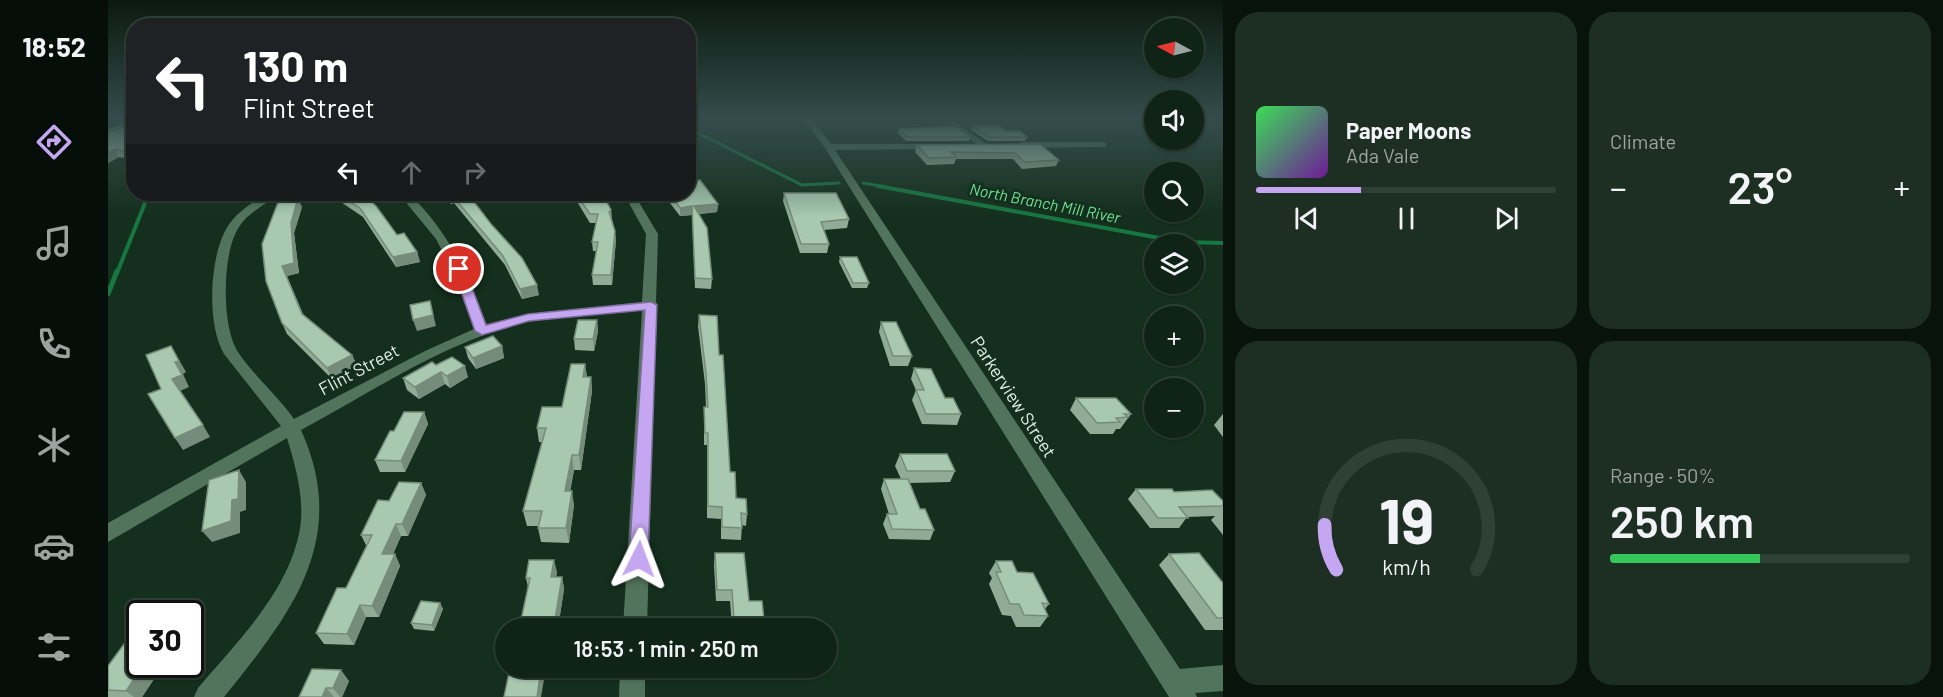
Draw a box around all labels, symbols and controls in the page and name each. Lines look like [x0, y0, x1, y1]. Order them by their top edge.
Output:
north arrow [1144, 18, 1204, 78]
map controls [1144, 18, 1204, 438]
text: 18:52 [22, 30, 86, 62]
text: 130 m [243, 40, 348, 90]
icon: left [144, 42, 222, 120]
button: sound [1144, 90, 1204, 150]
text: Flint Street [243, 91, 375, 123]
text: Paper Moons [1346, 117, 1471, 143]
icon: directions [33, 121, 75, 163]
text: Climate [1610, 129, 1676, 153]
text: Ada Vale [1346, 143, 1419, 167]
icon: left [332, 156, 365, 189]
icon: ahead [395, 156, 428, 189]
icon: right [458, 156, 491, 189]
text: 23° [1727, 159, 1793, 213]
button: search [1144, 162, 1204, 222]
text: − [1610, 167, 1627, 207]
text: + [1894, 167, 1910, 207]
water label: North Branch Mill River [968, 179, 1123, 227]
icon: previous [1290, 202, 1323, 235]
icon: pause [1390, 202, 1423, 235]
icon: next [1490, 202, 1523, 235]
icon: music [33, 222, 75, 264]
button: layers [1144, 234, 1204, 294]
pin [433, 243, 484, 294]
icon: arrive [442, 252, 475, 285]
button: + [1144, 306, 1204, 366]
icon: phone [33, 323, 75, 365]
street label: Parkerview Street [967, 332, 1061, 461]
street label: Flint Street [315, 339, 403, 399]
button: − [1144, 378, 1204, 438]
icon: climate [33, 424, 75, 466]
text: Range · 50% [1610, 463, 1715, 487]
text: 19 [1378, 482, 1434, 556]
text: 250 km [1610, 493, 1754, 547]
icon: car [33, 525, 75, 567]
position arrow [607, 527, 671, 591]
text: km/h [1382, 554, 1430, 579]
speed limit sign: 30 [126, 600, 204, 678]
icon: filters [33, 626, 75, 668]
text: 18:53 · 1 min · 250 m [573, 635, 759, 661]

